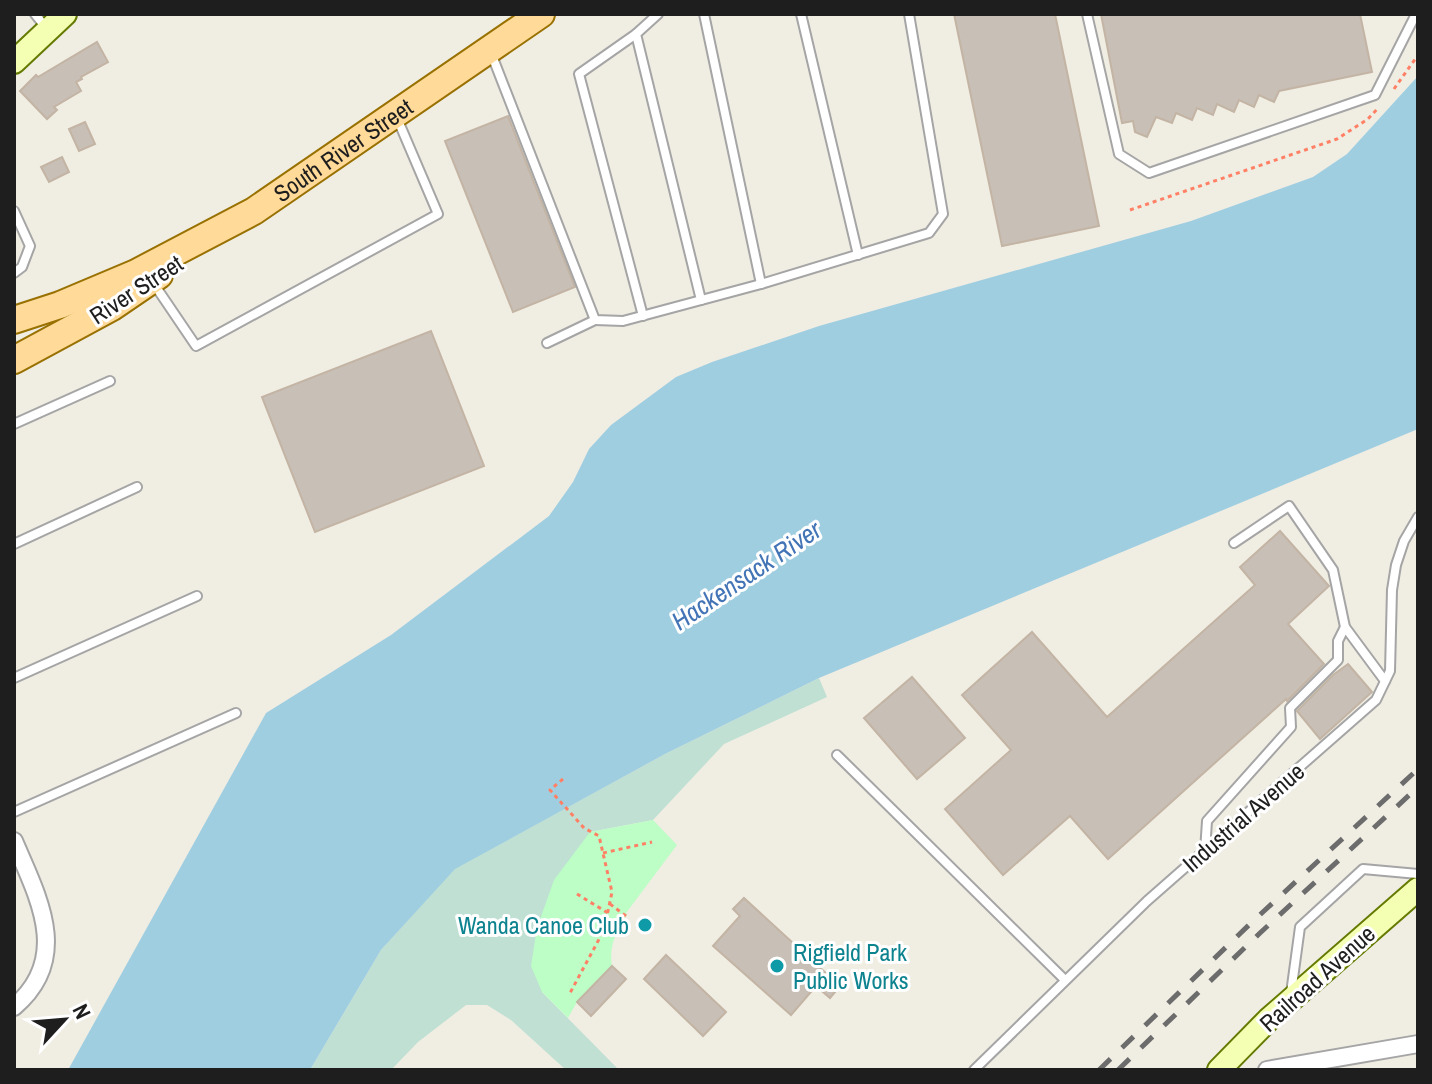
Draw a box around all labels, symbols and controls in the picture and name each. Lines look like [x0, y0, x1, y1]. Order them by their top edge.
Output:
street label: South River Street [267, 91, 419, 209]
street label: River Street [83, 247, 189, 331]
water label: Hackensack River [665, 512, 828, 638]
street label: Industrial Avenue [1175, 755, 1311, 879]
place label: Wanda Canoe Club [458, 909, 629, 941]
marker: Wanda Canoe Club [636, 916, 654, 934]
street label: Railroad Avenue [1252, 918, 1382, 1038]
place label: Rigfield Park Public Works [793, 936, 909, 996]
marker: Rigfield Park Public Works [768, 957, 786, 975]
north arrow [24, 980, 104, 1060]
text: N [66, 999, 98, 1024]

